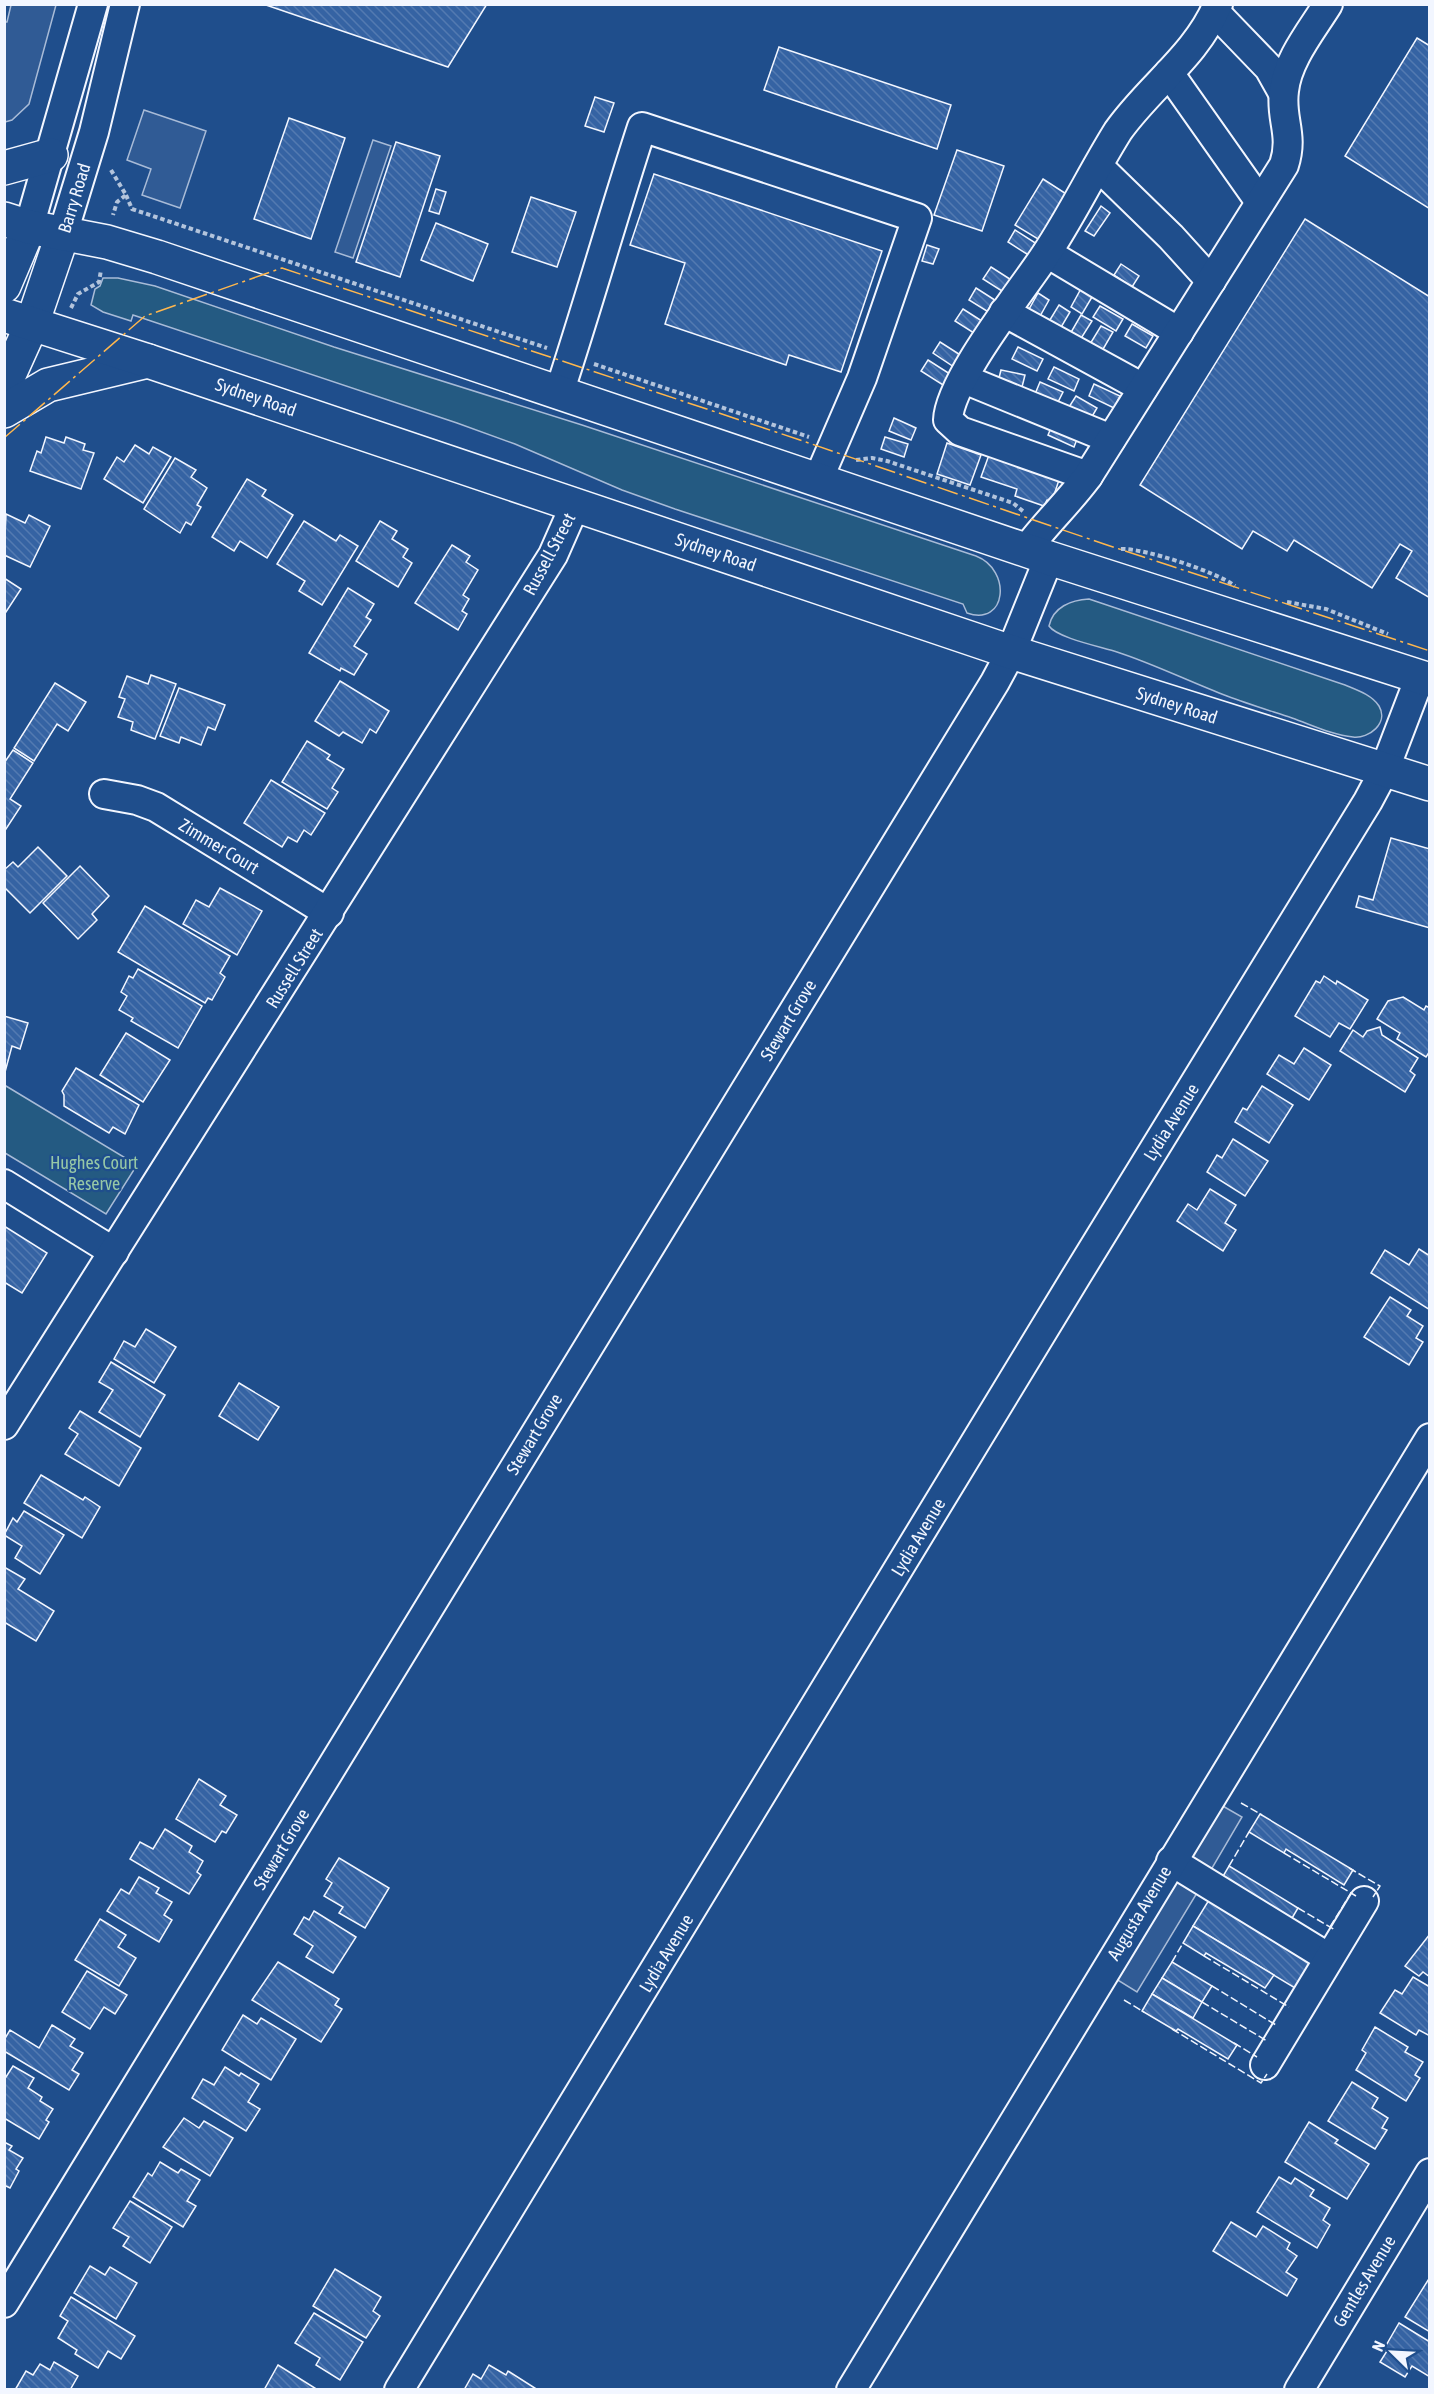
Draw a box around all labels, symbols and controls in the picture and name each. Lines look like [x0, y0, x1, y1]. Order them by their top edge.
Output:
street label: Barry Road [53, 161, 95, 235]
street label: Sydney Road [213, 373, 299, 421]
street label: Russell Street [519, 509, 579, 599]
street label: Sydney Road [673, 528, 759, 576]
street label: Sydney Road [1134, 682, 1220, 728]
street label: Zimmer Court [175, 814, 263, 878]
street label: Russell Street [261, 924, 327, 1012]
street label: Stewart Grove [756, 976, 820, 1064]
street label: Lydia Avenue [1139, 1080, 1203, 1164]
park label: Hughes Court Reserve [50, 1152, 138, 1194]
street label: Stewart Grove [502, 1390, 566, 1478]
street label: Lydia Avenue [887, 1494, 949, 1580]
street label: Stewart Grove [249, 1805, 313, 1893]
street label: Augusta Avenue [1103, 1862, 1175, 1964]
street label: Lydia Avenue [635, 1910, 697, 1996]
street label: Gentles Avenue [1328, 2231, 1400, 2331]
north arrow [1362, 2322, 1422, 2382]
text: N [1368, 2338, 1388, 2354]

